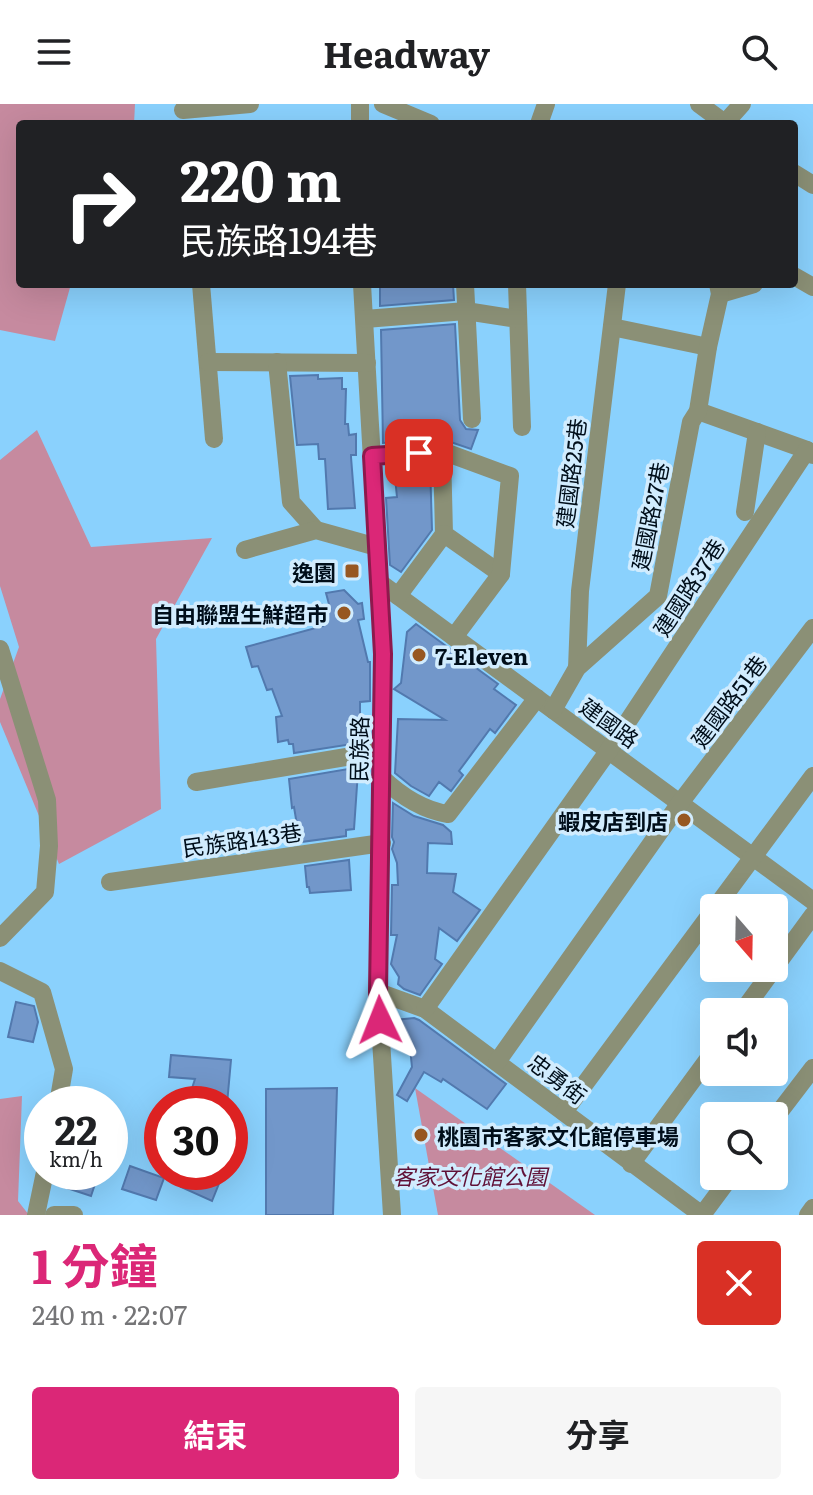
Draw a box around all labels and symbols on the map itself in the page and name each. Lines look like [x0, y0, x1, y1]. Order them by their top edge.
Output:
street label: 建國路25巷 [547, 416, 593, 530]
pin [385, 419, 453, 487]
street label: 建國路27巷 [622, 459, 676, 573]
street label: 建國路37巷 [644, 532, 732, 642]
place label: 逸園 [292, 555, 336, 588]
marker: 逸園 [343, 562, 361, 580]
place label: 自由聯盟生鮮超市 [152, 597, 328, 630]
marker: 自由聯盟生鮮超市 [335, 604, 353, 622]
place label: 7-Eleven [435, 639, 528, 672]
marker: 7-Eleven [410, 646, 428, 664]
street label: 建國路51巷 [682, 648, 774, 754]
street label: 建國路 [574, 689, 646, 755]
street label: 民族路 [341, 716, 375, 782]
place label: 蝦皮店到店 [558, 804, 668, 837]
marker: 蝦皮店到店 [675, 811, 693, 829]
street label: 民族路143巷 [180, 814, 304, 864]
north arrow [700, 894, 788, 982]
position arrow [338, 978, 422, 1062]
street label: 忠勇街 [522, 1045, 594, 1111]
speed limit sign: 30 [144, 1086, 248, 1190]
place label: 桃園市客家文化館停車場 [437, 1119, 679, 1152]
marker: 桃園市客家文化館停車場 [412, 1126, 430, 1144]
park label: 客家文化館公園 [393, 1159, 550, 1192]

